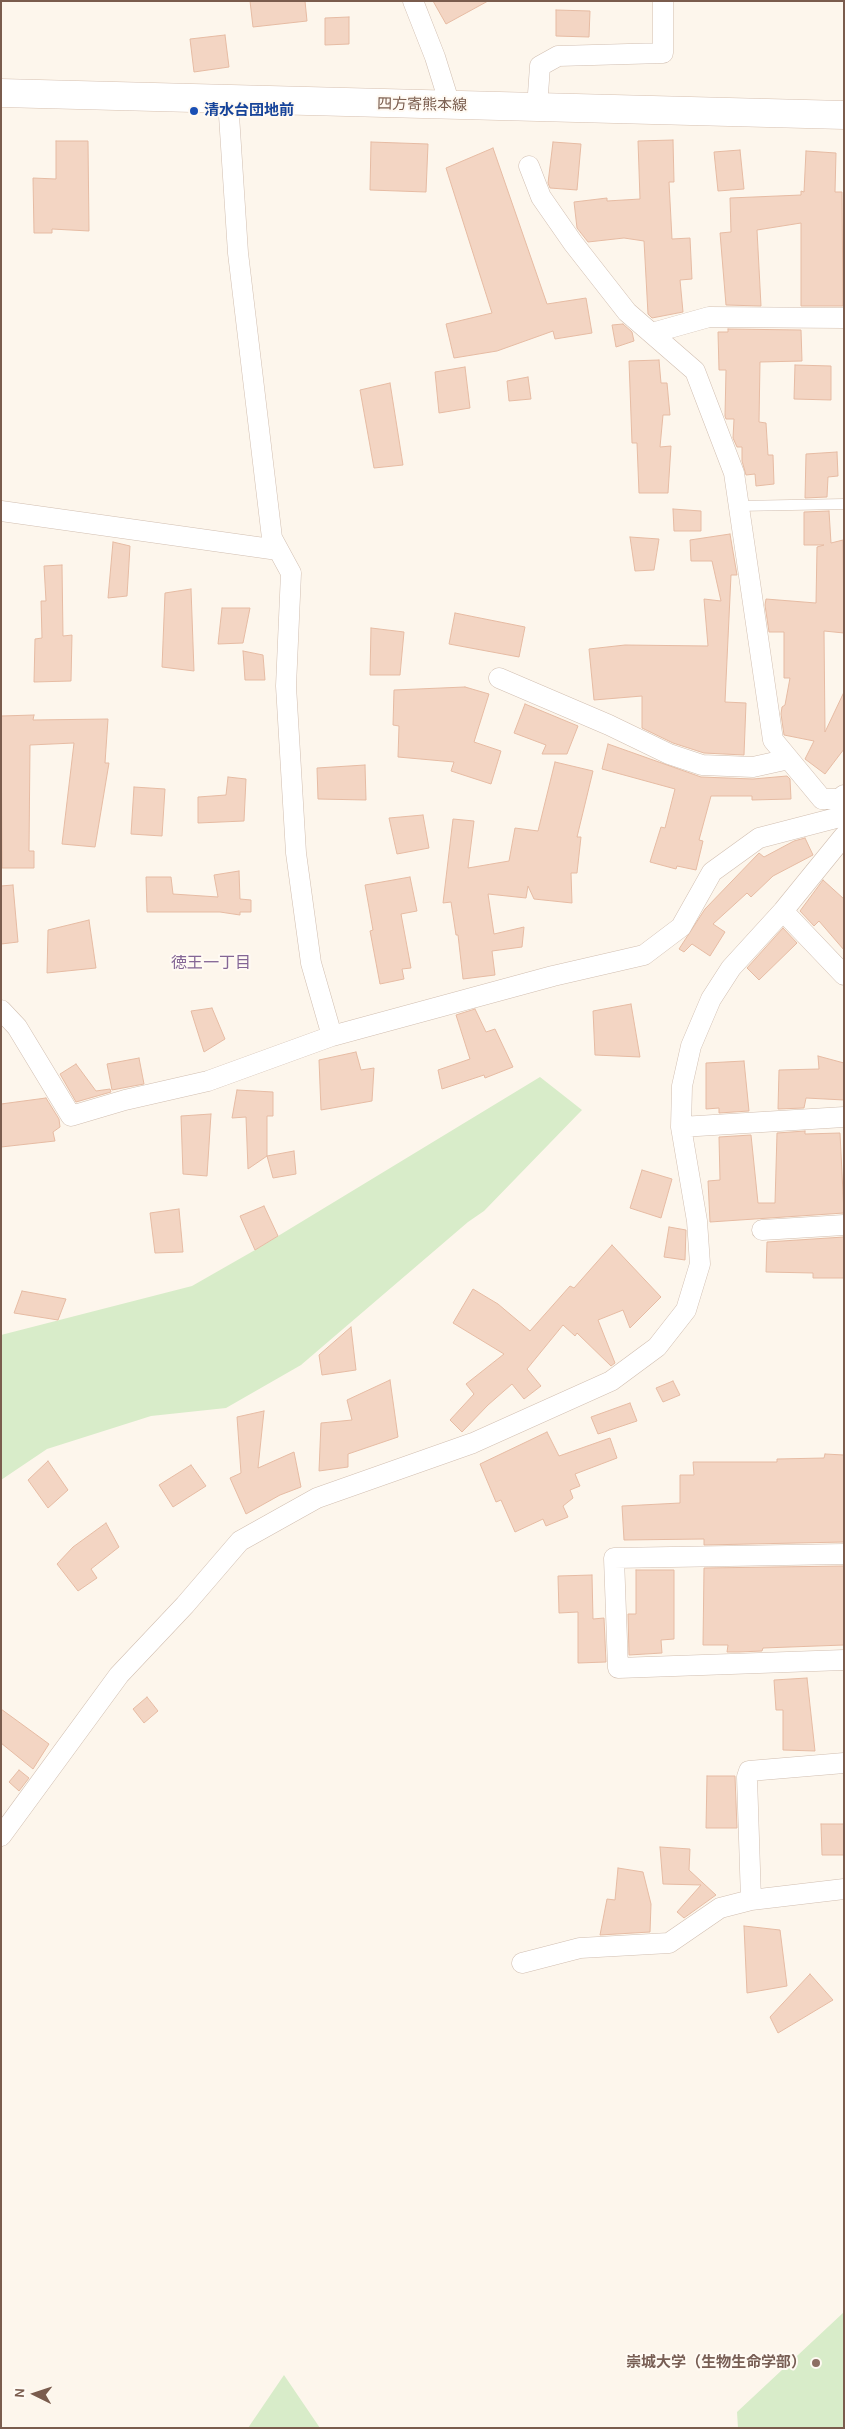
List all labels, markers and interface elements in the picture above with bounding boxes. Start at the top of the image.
street label: 四方寄熊本線 [377,95,467,115]
place label: 清水台団地前 [204,102,294,120]
marker: 清水台団地前 [188,105,200,117]
district label: 徳王一丁目 [171,953,251,973]
place label: 崇城大学（生物生命学部） [626,2354,806,2372]
marker: 崇城大学（生物生命学部） [810,2357,822,2369]
north arrow [10,2369,60,2419]
text: N [11,2387,28,2399]

